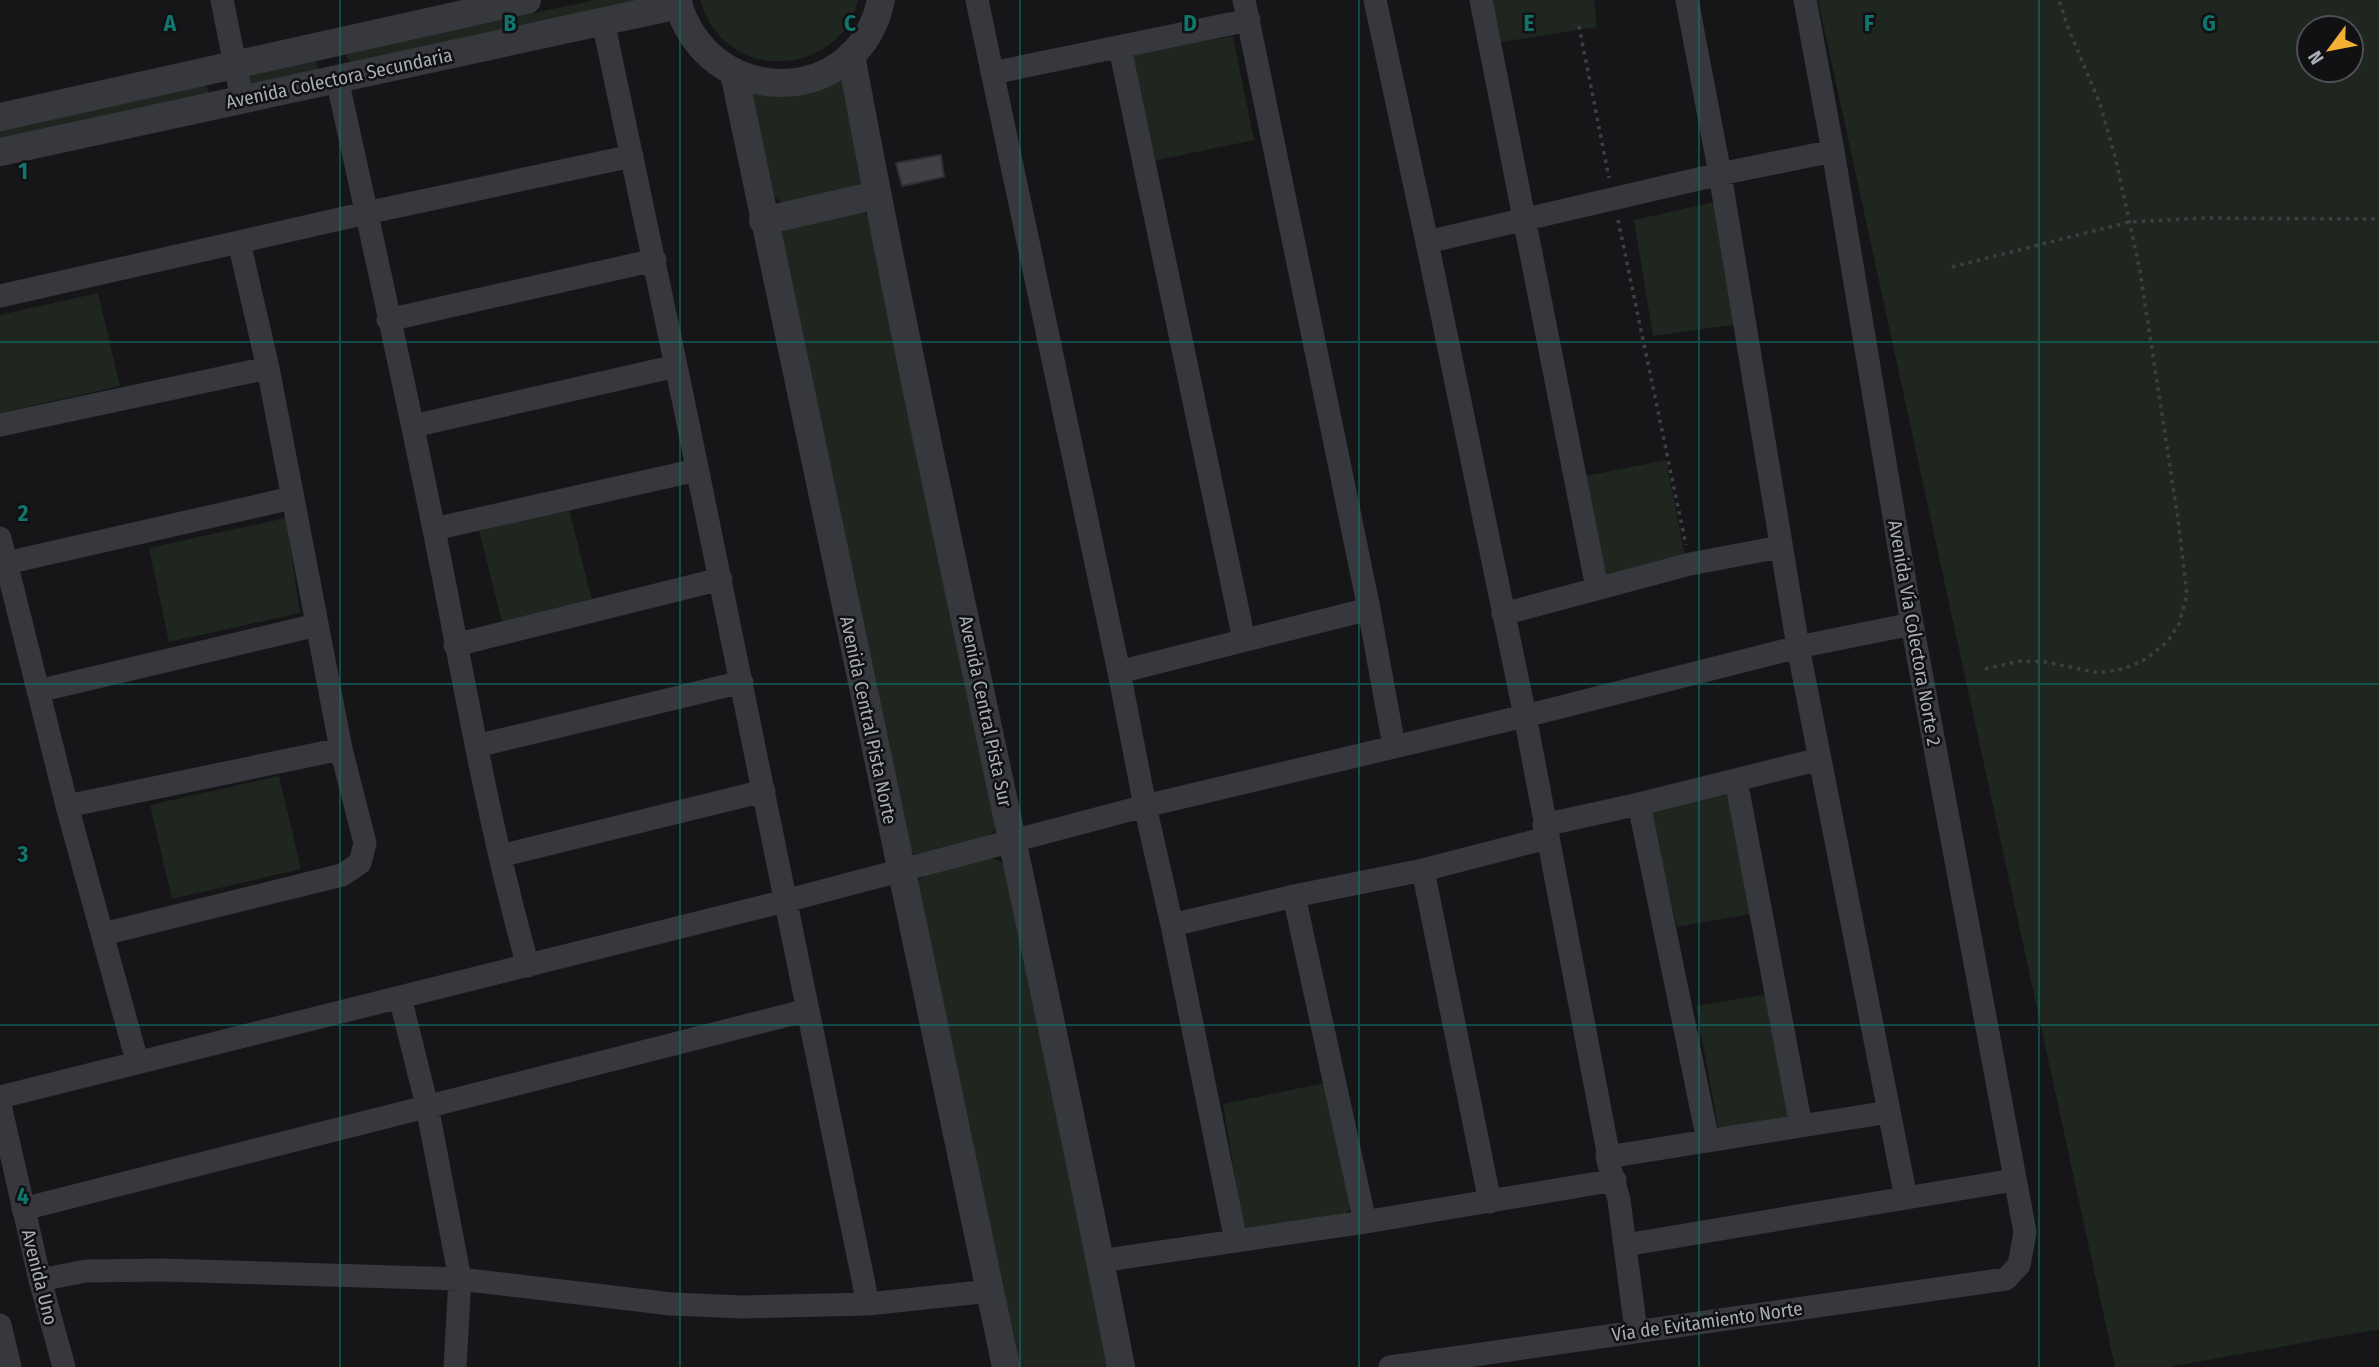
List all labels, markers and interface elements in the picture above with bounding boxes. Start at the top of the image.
text: A [163,9,177,37]
text: B [504,9,517,37]
text: C [844,9,856,37]
text: D [1183,9,1197,37]
text: E [1524,9,1535,37]
text: F [1864,9,1874,37]
text: G [2202,9,2216,37]
north arrow [2295,14,2365,84]
street label: Avenida Colectora Secundaria [224,43,454,114]
text: N [2303,47,2329,69]
text: 1 [18,157,28,185]
text: 2 [17,499,29,527]
street label: Avenida Vía Colectora Norte 2 [1883,518,1946,748]
street label: Avenida Central Pista Sur [954,613,1017,809]
street label: Avenida Central Pista Norte [835,614,902,826]
text: 3 [17,840,29,868]
text: 4 [17,1182,29,1210]
street label: Avenida Uno [17,1227,62,1327]
street label: Vía de Evitamiento Norte [1610,1297,1804,1346]

